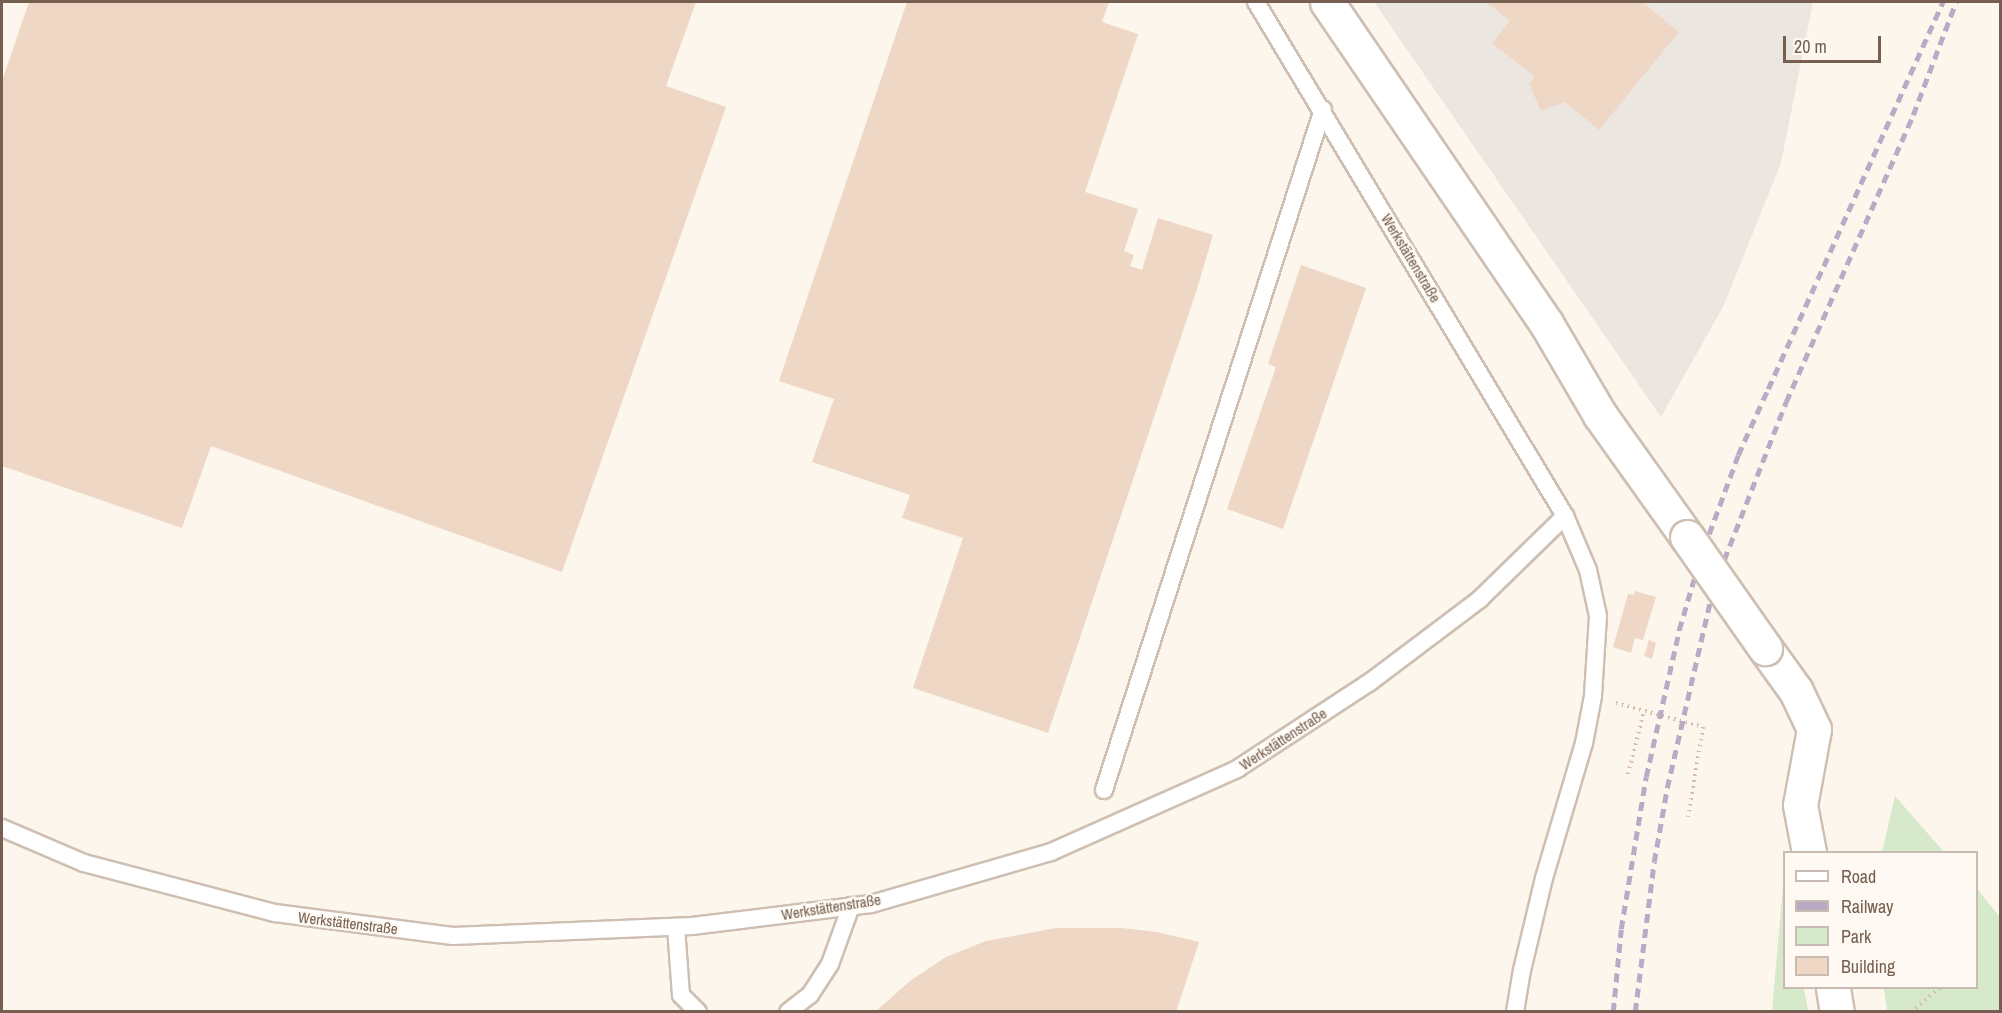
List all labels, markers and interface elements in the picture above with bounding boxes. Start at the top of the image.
scale bar [1786,24,1884,62]
text: 20 m [1794,34,1827,59]
street label: Werkstättenstraße [1377,210,1445,306]
street label: Werkstättenstraße [1236,704,1330,774]
legend [1783,851,1978,989]
text: Road [1841,864,1876,889]
street label: Werkstättenstraße [780,890,882,924]
text: Railway [1841,894,1894,919]
street label: Werkstättenstraße [297,908,399,938]
text: Park [1841,924,1871,949]
text: Building [1841,954,1895,979]

